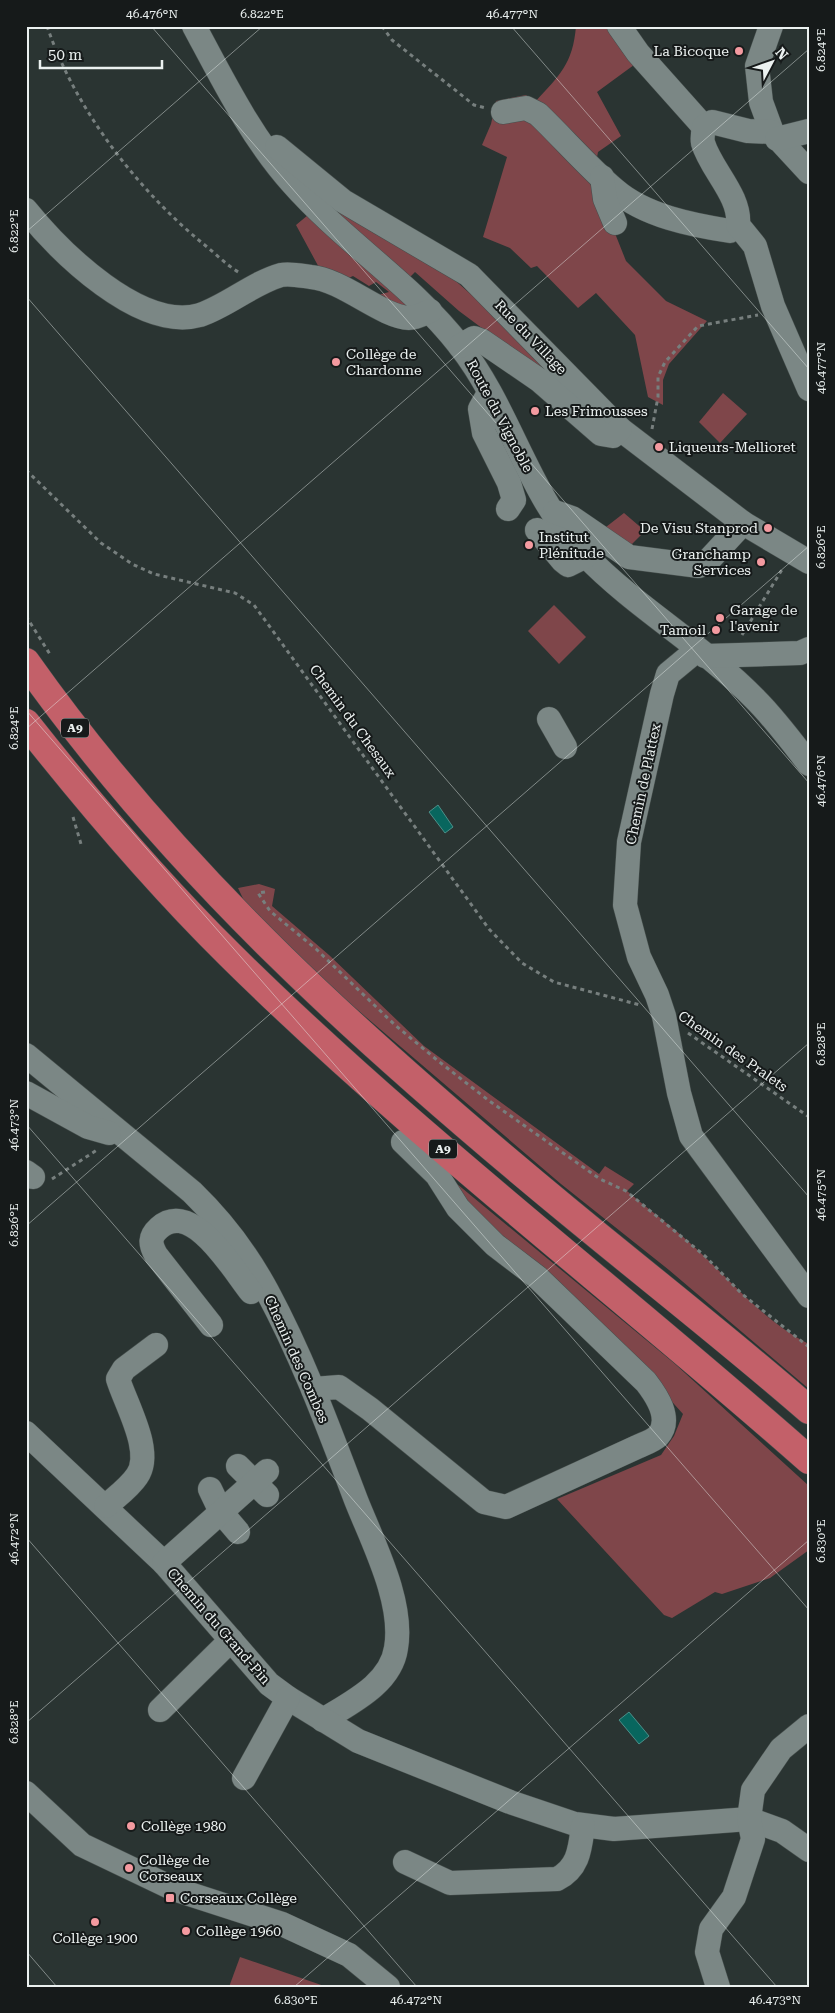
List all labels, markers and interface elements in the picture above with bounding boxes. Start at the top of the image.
text: 46.476°N [126,7,178,21]
text: 6.822°E [240,7,284,21]
text: 46.477°N [486,7,538,21]
text: 6.824°E [814,28,828,72]
scale bar [40,38,162,70]
north arrow [748,38,798,88]
place label: La Bicoque [653,43,729,59]
text: N [772,44,792,63]
marker: La Bicoque [733,45,745,57]
text: 50 m [48,46,83,64]
text: 6.822°E [7,209,21,253]
street label: Rue du Village [492,297,570,377]
text: 46.477°N [814,342,828,394]
place label: Collège de Chardonne [346,346,422,378]
marker: Collège de Chardonne [330,356,342,368]
street label: Route du Vignoble [464,357,537,475]
place label: Les Frimousses [545,403,648,419]
marker: Les Frimousses [529,405,541,417]
place label: Liqueurs-Mellioret [669,439,796,455]
marker: Liqueurs-Mellioret [653,441,665,453]
place label: De Visu Stanprod [640,520,758,536]
marker: De Visu Stanprod [762,522,774,534]
text: 6.826°E [814,525,828,569]
place label: Institut Plénitude [539,529,604,561]
marker: Institut Plénitude [523,539,535,551]
place label: Granchamp Services [671,546,751,578]
marker: Granchamp Services [755,556,767,568]
place label: Garage de l'avenir [730,602,798,634]
marker: Garage de l'avenir [714,612,726,624]
place label: Tamoil [660,622,707,638]
marker: Tamoil [710,624,722,636]
street label: Chemin du Chesaux [307,661,399,781]
text: 6.824°E [7,706,21,750]
road number: A9 [61,718,89,738]
street label: Chemin de Plattex [622,722,664,846]
text: 46.476°N [814,755,828,807]
street label: Chemin des Pralets [675,1007,791,1095]
text: 6.828°E [814,1022,828,1066]
text: 46.473°N [7,1099,21,1151]
road number: A9 [429,1140,457,1158]
text: 46.475°N [814,1169,828,1221]
text: 6.826°E [7,1203,21,1247]
street label: Chemin des Combes [262,1293,333,1426]
text: 46.472°N [7,1513,21,1565]
text: 6.830°E [814,1519,828,1563]
street label: Chemin du Grand-Pin [164,1565,274,1687]
text: 6.828°E [7,1700,21,1744]
place label: Collège 1980 [141,1818,226,1834]
marker: Collège 1980 [125,1820,137,1832]
place label: Collège de Corseaux [139,1852,210,1884]
marker: Collège de Corseaux [123,1862,135,1874]
place label: Corseaux Collège [180,1890,297,1906]
marker: Corseaux Collège [164,1892,176,1904]
marker: Collège 1900 [89,1916,101,1928]
place label: Collège 1960 [196,1923,281,1939]
marker: Collège 1960 [180,1925,192,1937]
place label: Collège 1900 [52,1930,138,1946]
text: 6.830°E [274,1993,318,2007]
text: 46.472°N [390,1993,442,2007]
text: 46.473°N [749,1993,801,2007]

